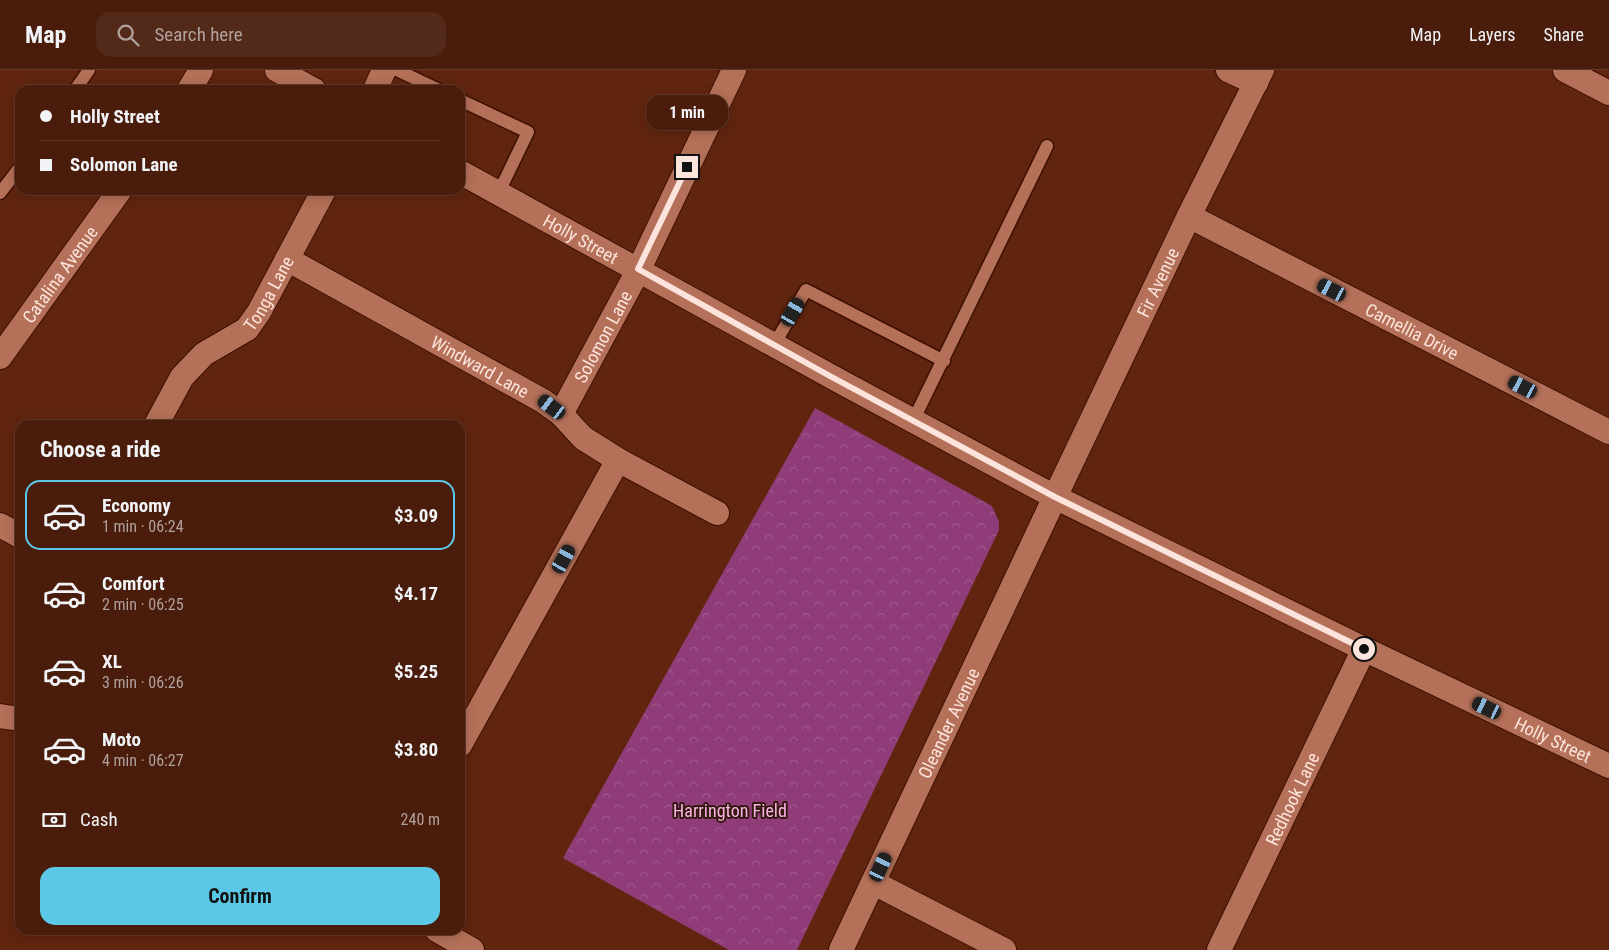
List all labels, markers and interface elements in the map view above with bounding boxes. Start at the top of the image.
search box [96,12,446,57]
text: Map [25,21,66,49]
icon: search [114,21,142,49]
text: Search here [154,23,243,46]
text: Map [1410,24,1441,45]
text: Layers [1469,24,1516,45]
text: Share [1544,24,1584,45]
callout: 1 min [646,94,728,129]
text: 1 min [669,103,705,122]
text: Holly Street [70,105,160,128]
text: Solomon Lane [70,153,178,176]
route end [676,156,698,178]
street label: Holly Street [540,210,622,268]
street label: Catalina Avenue [18,222,101,327]
street label: Fir Avenue [1132,244,1183,320]
street label: Tonga Lane [239,252,297,334]
car [1315,277,1348,303]
street label: Solomon Lane [569,287,636,386]
car [779,295,806,329]
street label: Camellia Drive [1362,298,1462,363]
street label: Windward Lane [428,331,533,402]
car [1506,374,1539,400]
car [535,392,568,422]
text: Choose a ride [40,437,161,462]
icon: car [42,493,87,538]
text: Economy [102,494,171,517]
text: $3.09 [394,504,438,527]
text: 1 min · 06:24 [102,517,184,536]
car [550,542,577,576]
icon: car [42,571,87,616]
text: Comfort [102,572,165,595]
text: $4.17 [394,582,438,605]
text: 2 min · 06:25 [102,595,184,614]
route start [1353,638,1375,660]
icon: car [42,649,87,694]
text: XL [102,650,122,673]
text: $5.25 [394,660,438,683]
street label: Oleander Avenue [913,664,983,782]
text: 3 min · 06:26 [102,673,184,692]
car [1470,695,1503,721]
street label: Holly Street [1512,712,1595,767]
icon: car [42,727,87,772]
text: Moto [102,728,141,751]
text: $3.80 [394,738,438,761]
street label: Redhook Lane [1261,749,1323,848]
text: 4 min · 06:27 [102,751,184,770]
park label: Harrington Field [673,800,787,821]
icon: cash [40,806,68,834]
text: Cash [80,808,118,831]
text: 240 m [401,810,440,829]
car [867,850,894,884]
button: Confirm [40,867,440,925]

